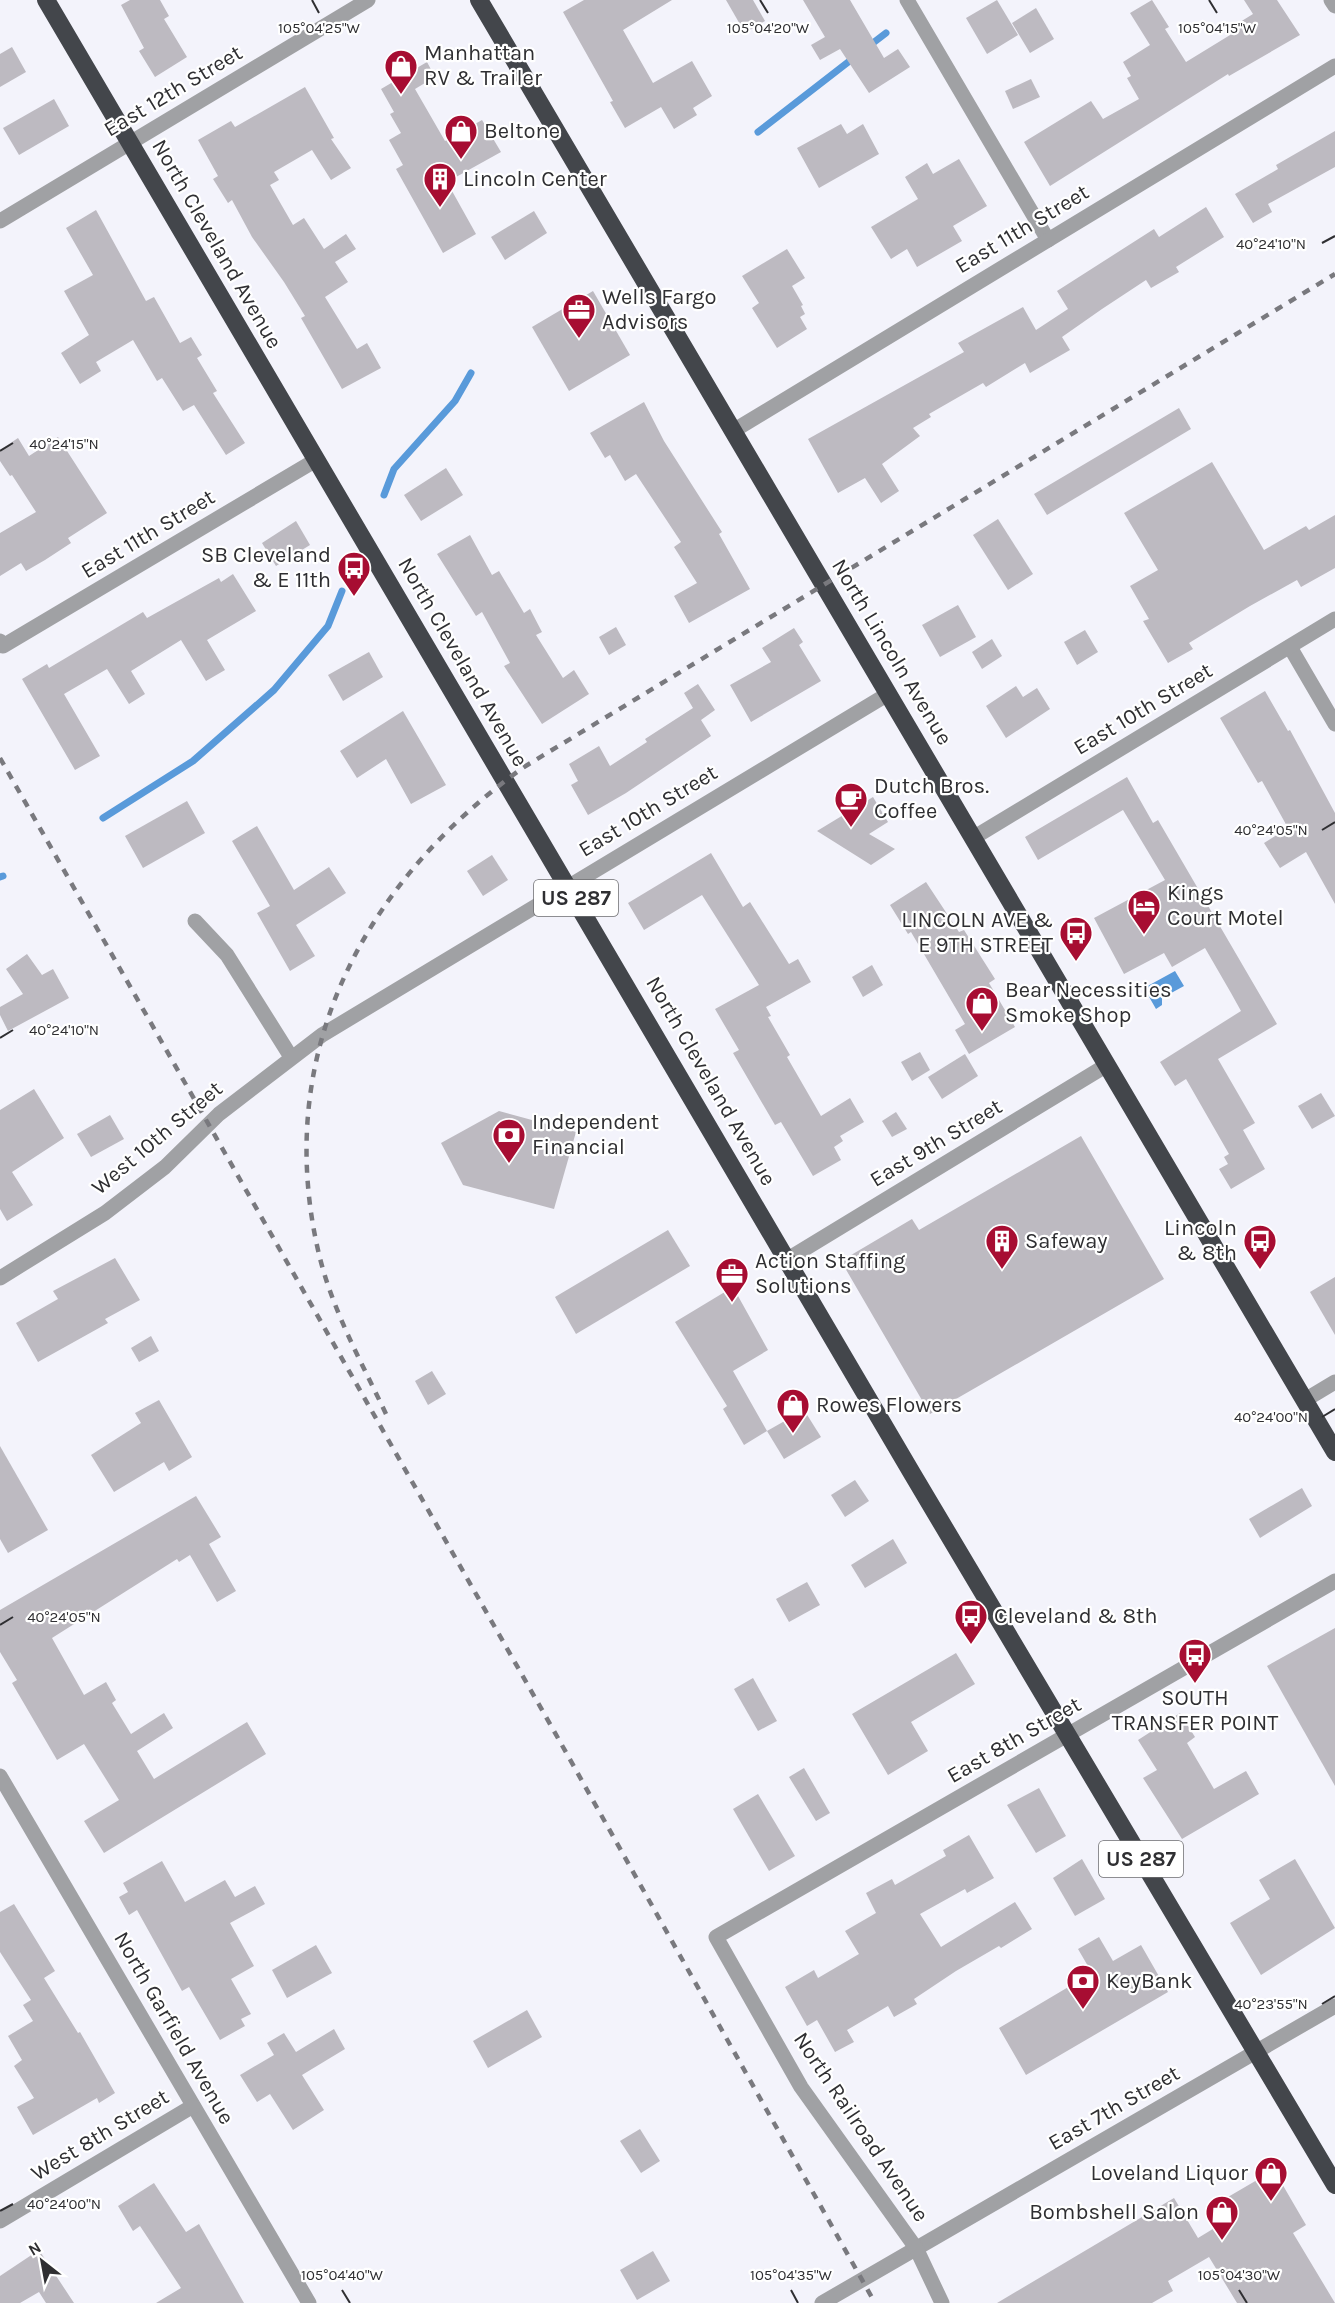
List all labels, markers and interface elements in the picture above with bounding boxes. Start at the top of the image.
text: 105°04'25"W [278,19,361,37]
text: 105°04'20"W [727,19,810,37]
text: 105°04'15"W [1178,19,1257,37]
street label: East 12th Street [99,39,247,143]
place label: Manhattan RV & Trailer [424,40,542,91]
shop icon: Manhattan RV & Trailer [383,48,419,95]
shop icon: Beltone [443,113,479,160]
place label: Beltone [484,118,560,144]
street label: North Cleveland Avenue [146,135,288,353]
building icon: Lincoln Center [422,161,458,208]
place label: Lincoln Center [463,166,607,192]
street label: East 11th Street [950,179,1094,279]
text: 40°24'10"N [1236,235,1306,253]
place label: Wells Fargo Advisors [602,284,717,335]
office icon: Wells Fargo Advisors [561,292,597,339]
text: 40°24'15"N [29,435,99,453]
street label: East 11th Street [76,484,220,584]
place label: SB Cleveland & E 11th [201,542,331,593]
bus stop icon: SB Cleveland & E 11th [336,550,372,597]
street label: North Cleveland Avenue [392,553,534,771]
street label: North Lincoln Avenue [826,554,958,750]
street label: East 10th Street [1069,657,1217,761]
street label: East 10th Street [574,759,722,863]
place label: Dutch Bros. Coffee [874,773,989,824]
cafe icon: Dutch Bros. Coffee [833,781,869,828]
text: 40°24'05"N [1234,821,1308,839]
road number: US 287 [534,880,618,916]
place label: Kings Court Motel [1167,880,1284,931]
hotel icon: Kings Court Motel [1126,888,1162,935]
place label: LINCOLN AVE & E 9TH STREET [901,907,1053,958]
bus stop icon: LINCOLN AVE & E 9TH STREET [1058,915,1094,962]
street label: North Cleveland Avenue [640,972,782,1190]
place label: Bear Necessities Smoke Shop [1005,977,1172,1028]
shop icon: Bear Necessities Smoke Shop [964,985,1000,1032]
text: 40°24'10"N [29,1021,99,1039]
street label: West 10th Street [86,1076,228,1200]
street label: East 9th Street [865,1093,1007,1193]
place label: Independent Financial [532,1109,659,1160]
bank icon: Independent Financial [491,1117,527,1164]
place label: Lincoln & 8th [1164,1215,1237,1266]
building icon: Safeway [984,1223,1020,1270]
bus stop icon: Lincoln & 8th [1242,1223,1278,1270]
place label: Safeway [1025,1228,1108,1254]
place label: Action Staffing Solutions [755,1248,906,1299]
office icon: Action Staffing Solutions [714,1256,750,1303]
shop icon: Rowes Flowers [775,1387,811,1434]
place label: Rowes Flowers [816,1392,962,1418]
text: 40°24'00"N [1234,1408,1308,1426]
bus stop icon: Cleveland & 8th [953,1598,989,1645]
place label: Cleveland & 8th [994,1603,1158,1629]
text: 40°24'05"N [27,1608,101,1626]
bus stop icon: SOUTH TRANSFER POINT [1177,1637,1213,1684]
place label: SOUTH TRANSFER POINT [1112,1685,1278,1736]
street label: East 8th Street [942,1691,1086,1789]
road number: US 287 [1099,1841,1183,1877]
street label: North Garfield Avenue [108,1927,240,2129]
bank icon: KeyBank [1065,1963,1101,2010]
place label: KeyBank [1106,1968,1192,1994]
text: 40°23'55"N [1234,1995,1308,2013]
street label: North Railroad Avenue [788,2027,934,2227]
street label: East 7th Street [1044,2060,1184,2156]
street label: West 8th Street [26,2084,174,2186]
shop icon: Loveland Liquor [1253,2155,1289,2202]
place label: Loveland Liquor [1091,2160,1248,2186]
shop icon: Bombshell Salon [1204,2194,1240,2241]
text: 40°24'00"N [27,2195,101,2213]
place label: Bombshell Salon [1029,2199,1199,2225]
north arrow [12,2231,72,2291]
text: N [25,2237,44,2260]
text: 105°04'40"W [301,2266,384,2284]
text: 105°04'35"W [750,2266,833,2284]
text: 105°04'30"W [1198,2266,1281,2284]

